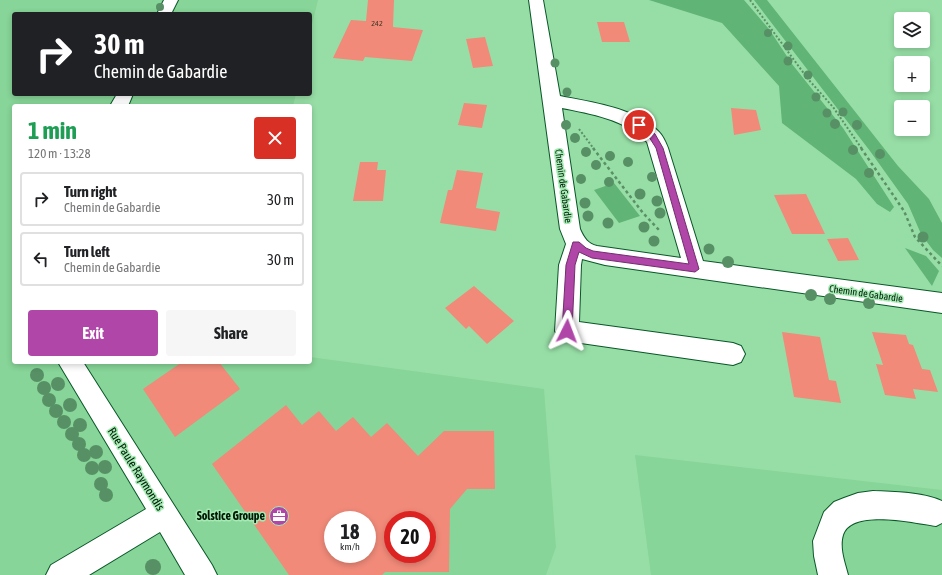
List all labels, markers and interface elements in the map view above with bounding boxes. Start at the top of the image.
map controls [894,12,930,136]
button: layers [894,12,930,48]
house number: 242 [371,19,383,28]
icon: right [28,28,80,80]
text: 30 m [94,28,144,60]
button: + [894,56,930,92]
text: Chemin de Gabardie [94,61,227,82]
button: − [894,100,930,136]
pin [622,108,656,142]
icon: arrive [628,114,650,136]
text: 1 min [28,117,77,144]
button: close [254,117,296,159]
text: 120 m · 13:28 [28,146,91,161]
street label: Chemin de Gabardie [553,149,574,224]
text: Turn right [64,183,117,200]
icon: right [30,188,52,210]
text: 30 m [267,191,294,208]
text: Chemin de Gabardie [64,200,160,215]
text: Turn left [64,243,110,260]
icon: left [30,248,52,270]
text: 30 m [267,251,294,268]
text: Chemin de Gabardie [64,260,160,275]
street label: Chemin de Gabardie [828,283,904,304]
button: Exit [28,310,158,356]
button: Share [166,310,296,356]
position arrow [546,310,588,352]
street label: Rue Paule Raymondis [105,425,167,513]
office icon: Solstice Groupe [268,505,290,527]
place label: Solstice Groupe [197,509,266,523]
speed limit sign: 20 [384,511,436,563]
text: 18 [341,520,359,543]
text: km/h [340,541,360,552]

